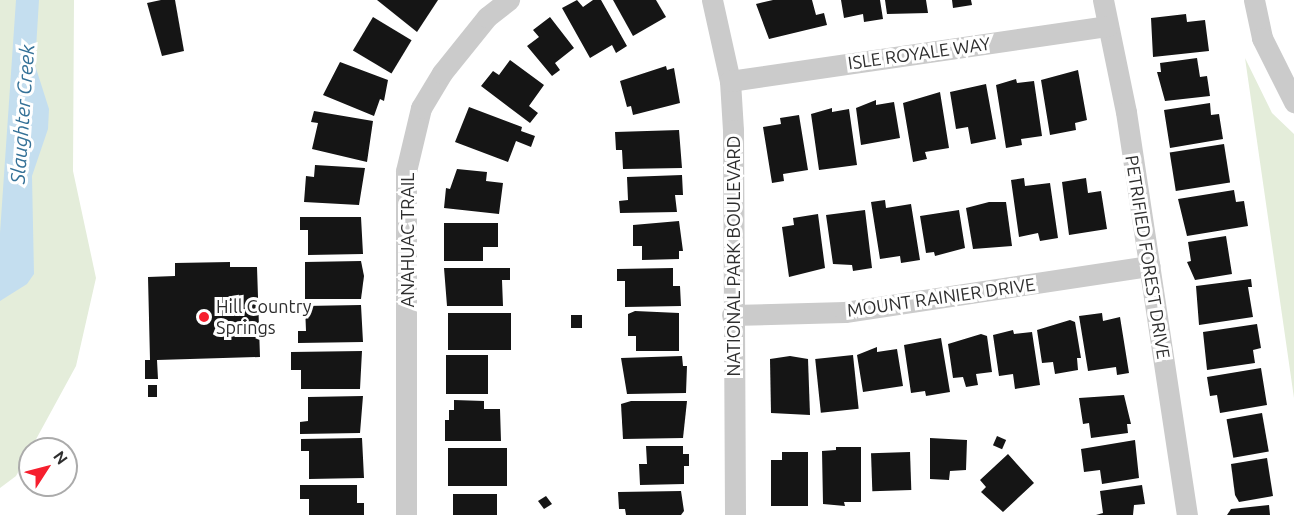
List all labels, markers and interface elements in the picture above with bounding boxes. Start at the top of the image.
street label: ISLE ROYALE WAY [846,32,992,74]
water label: Slaughter Creek [5,43,39,185]
street label: NATIONAL PARK BOULEVARD [722,135,744,377]
street label: PETRIFIED FOREST DRIVE [1121,154,1175,360]
street label: ANAHUAC TRAIL [396,173,418,307]
street label: MOUNT RAINIER DRIVE [845,273,1037,321]
place label: Hill Country Springs [216,296,312,338]
marker: Hill Country Springs [197,310,211,324]
north arrow [18,437,78,497]
text: N [50,447,72,468]

